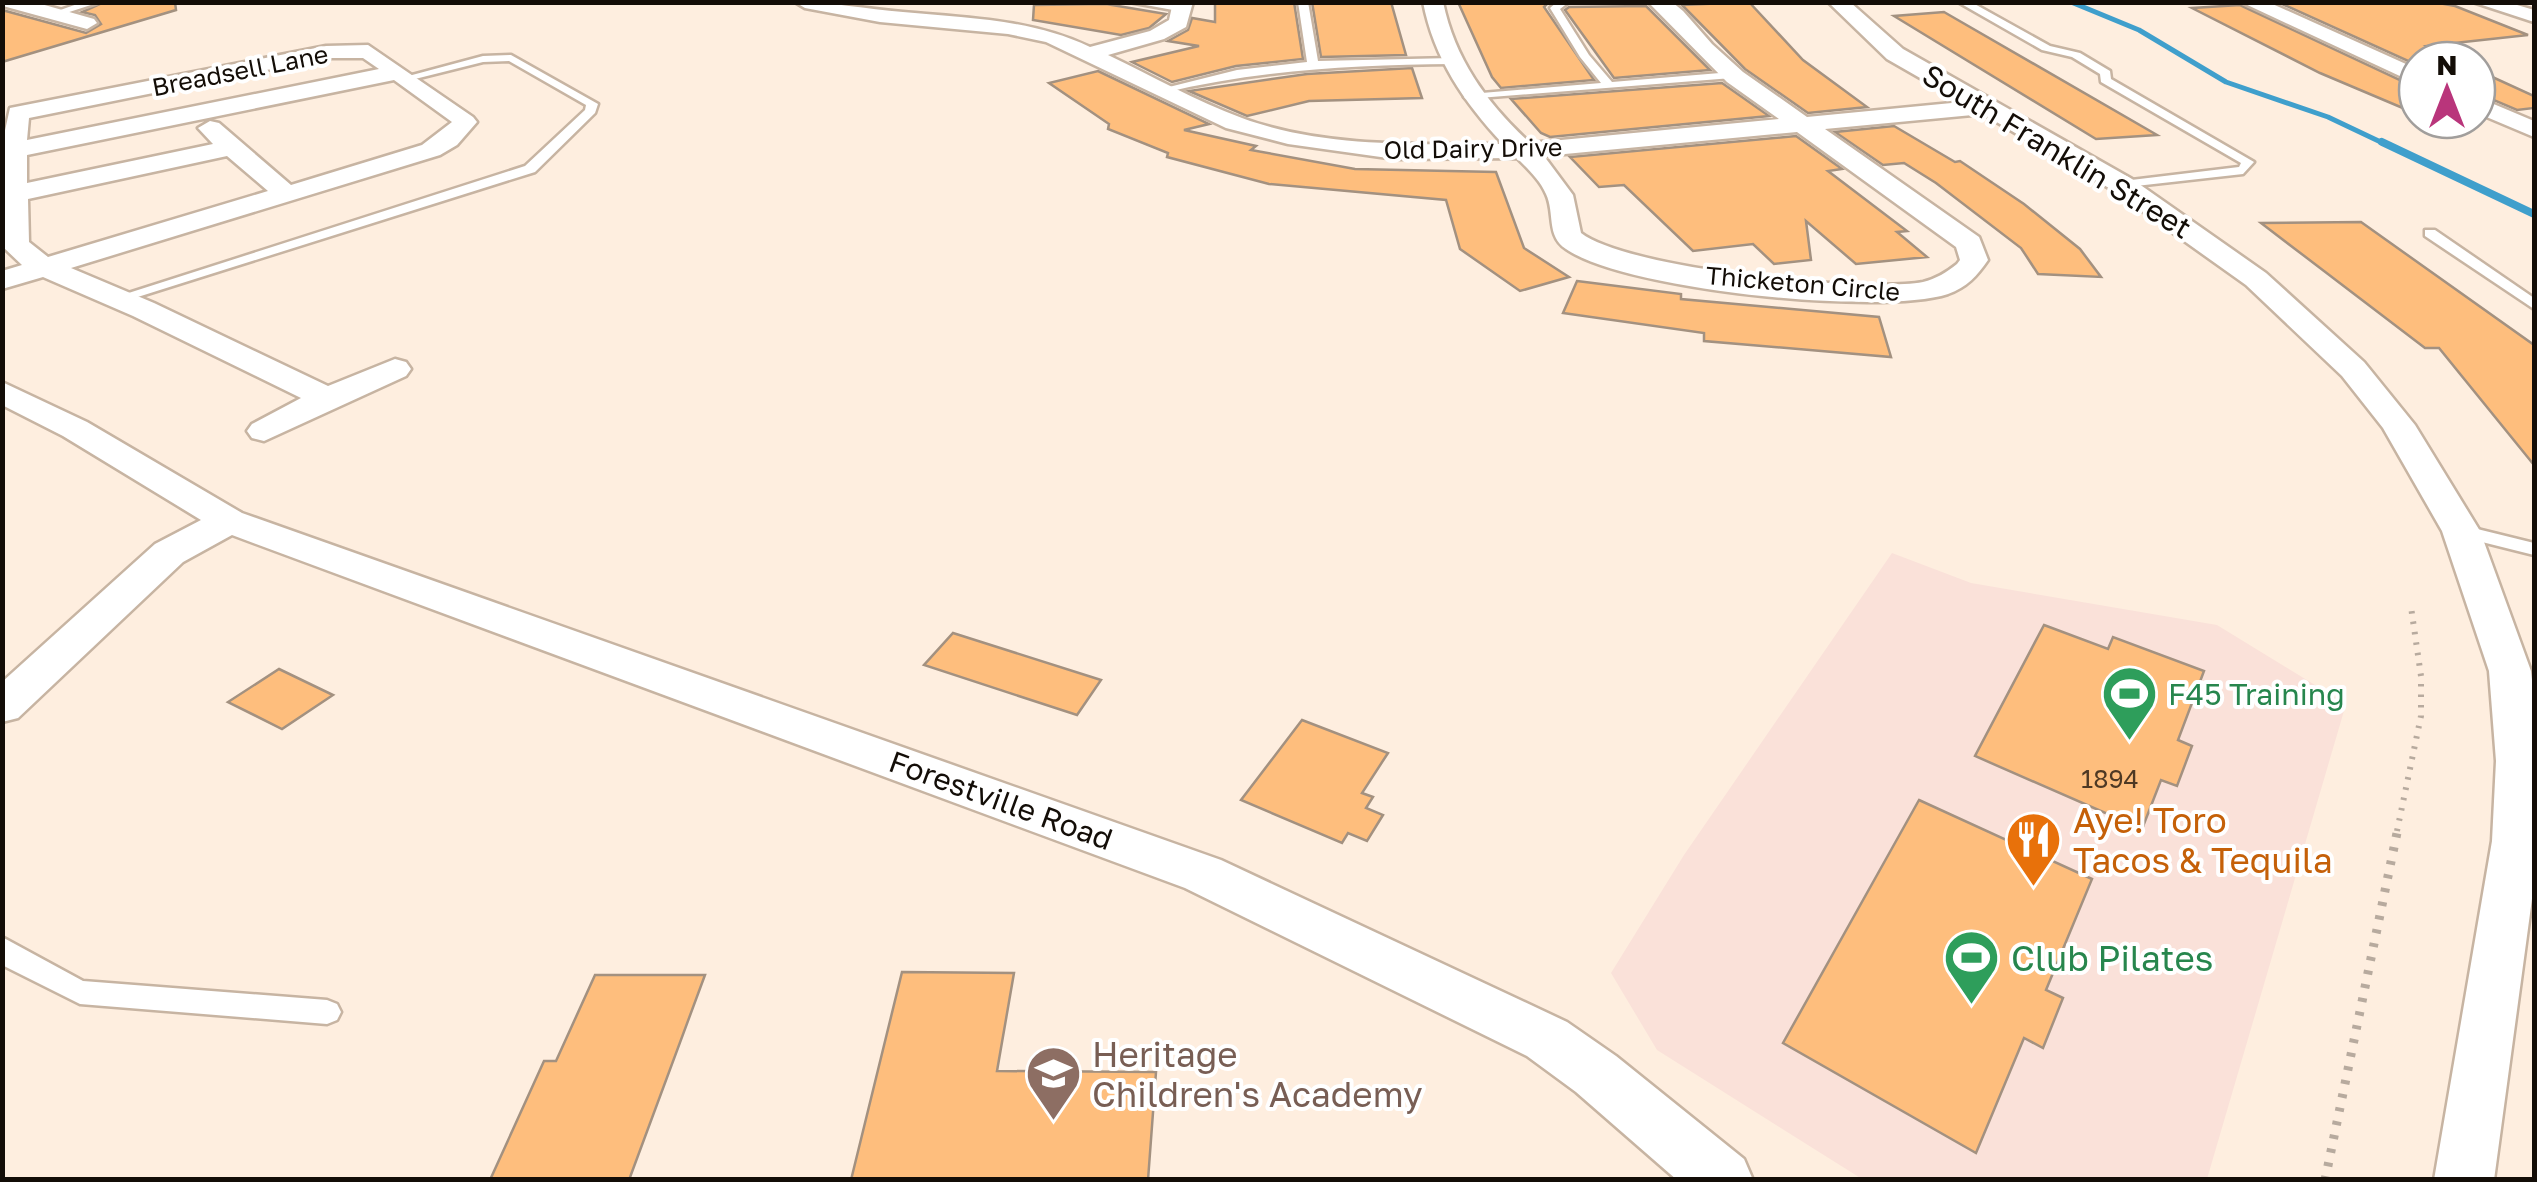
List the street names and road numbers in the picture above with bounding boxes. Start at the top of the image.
street label: Breadsell Lane [149,38,331,102]
street label: South Franklin Street [1916,56,2198,246]
street label: Old Dairy Drive [1383,131,1563,165]
street label: Thicketon Circle [1705,259,1901,307]
street label: Forestville Road [884,743,1118,857]

